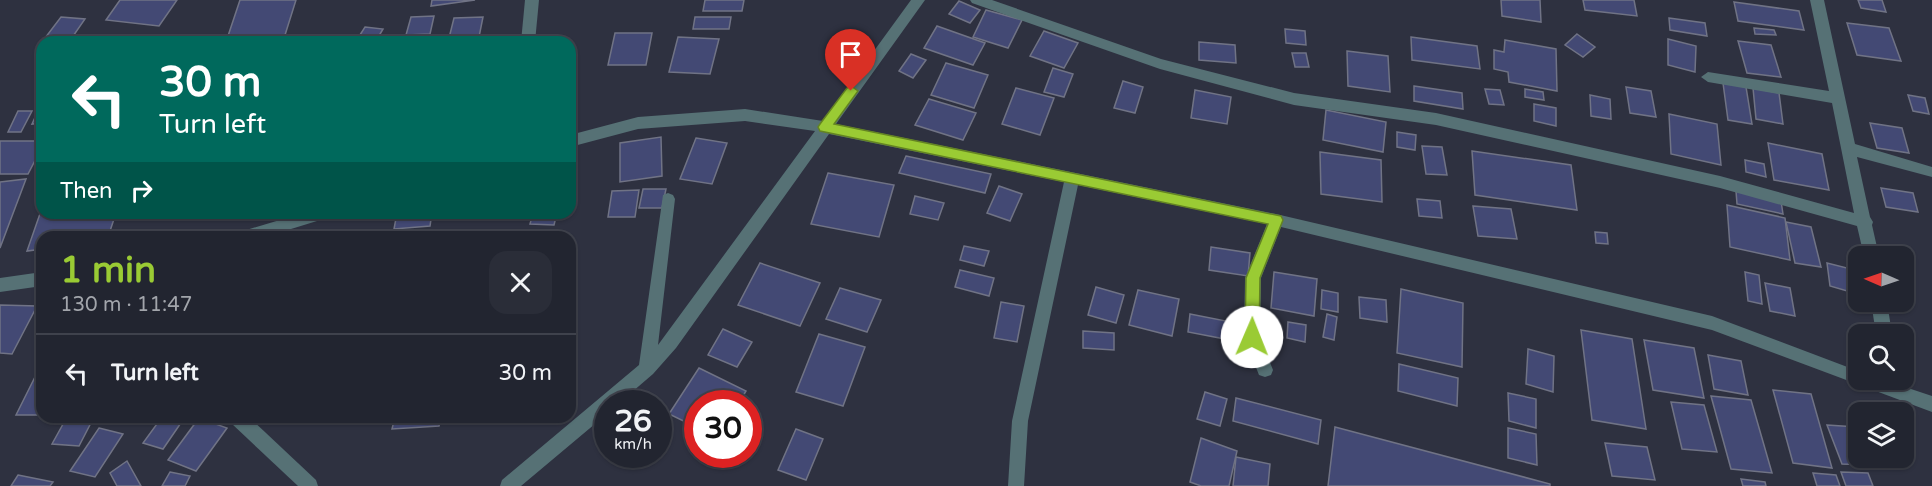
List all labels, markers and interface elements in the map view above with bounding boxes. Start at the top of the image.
pin [825,29,876,91]
icon: arrive [834,38,867,71]
text: 30 m [159,57,261,108]
icon: left [60,60,138,138]
text: Turn left [159,108,266,141]
icon: right [125,174,158,207]
text: Then [60,178,113,204]
north arrow [1848,246,1914,312]
map controls [1848,246,1914,468]
text: 1 min [60,249,156,292]
button: close [489,251,552,314]
text: 130 m · 11:47 [60,293,192,317]
position arrow [1220,305,1284,369]
button: search [1848,324,1914,390]
icon: left [60,357,93,390]
text: Turn left [111,360,199,386]
text: 30 m [498,360,552,386]
speed limit sign: 30 [684,390,762,468]
button: layers [1848,402,1914,468]
text: 26 [614,403,652,440]
text: km/h [614,435,652,453]

